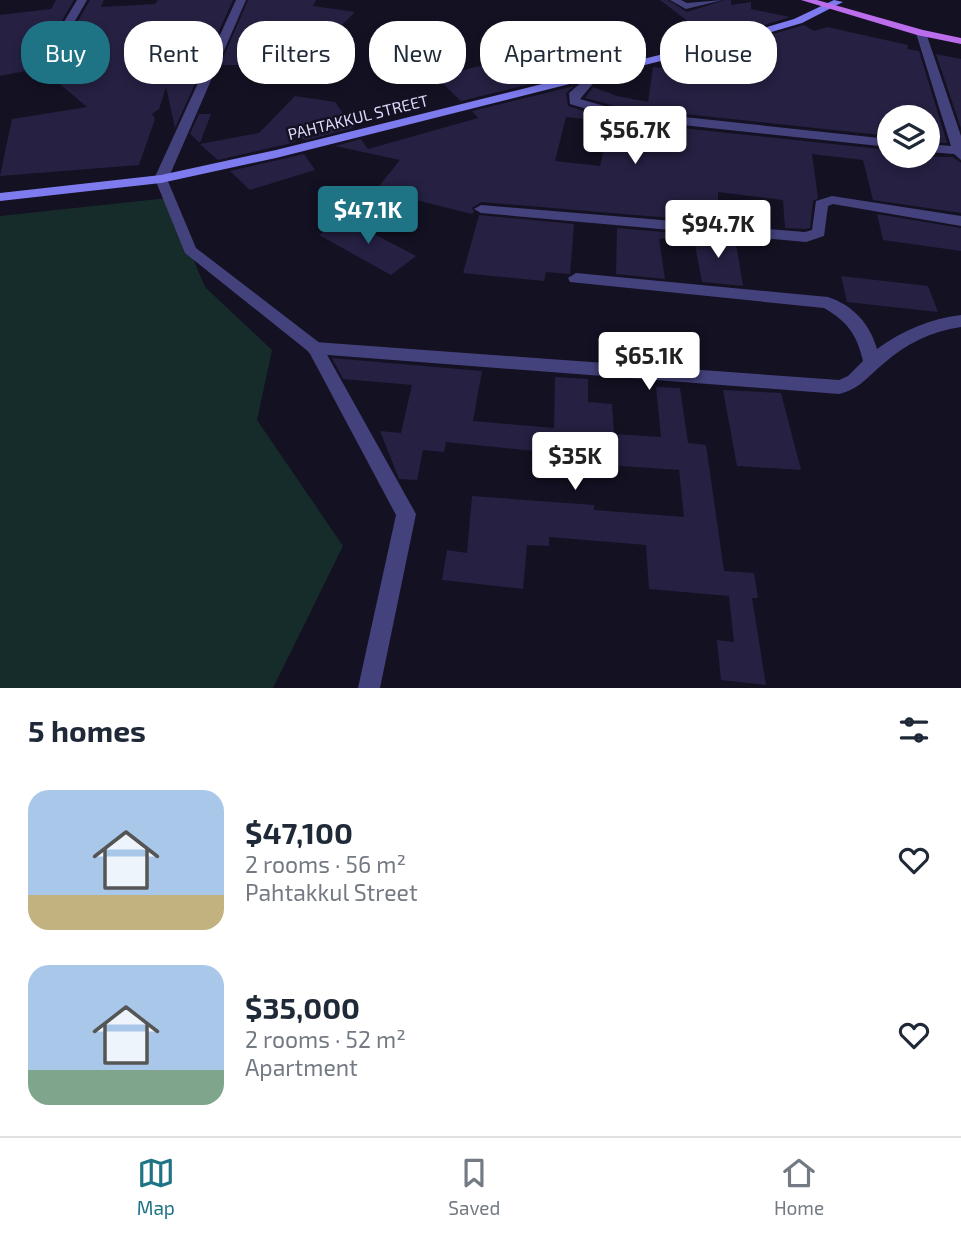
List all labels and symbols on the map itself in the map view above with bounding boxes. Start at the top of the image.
street label: PAHTAKKUL STREET [286,90,430,143]
pin: $56.7K [578,106,692,166]
pin: $47.1K [311,187,425,246]
pin: $94.7K [661,201,775,260]
pin: $65.1K [592,332,706,392]
pin: $35K [534,433,616,492]

